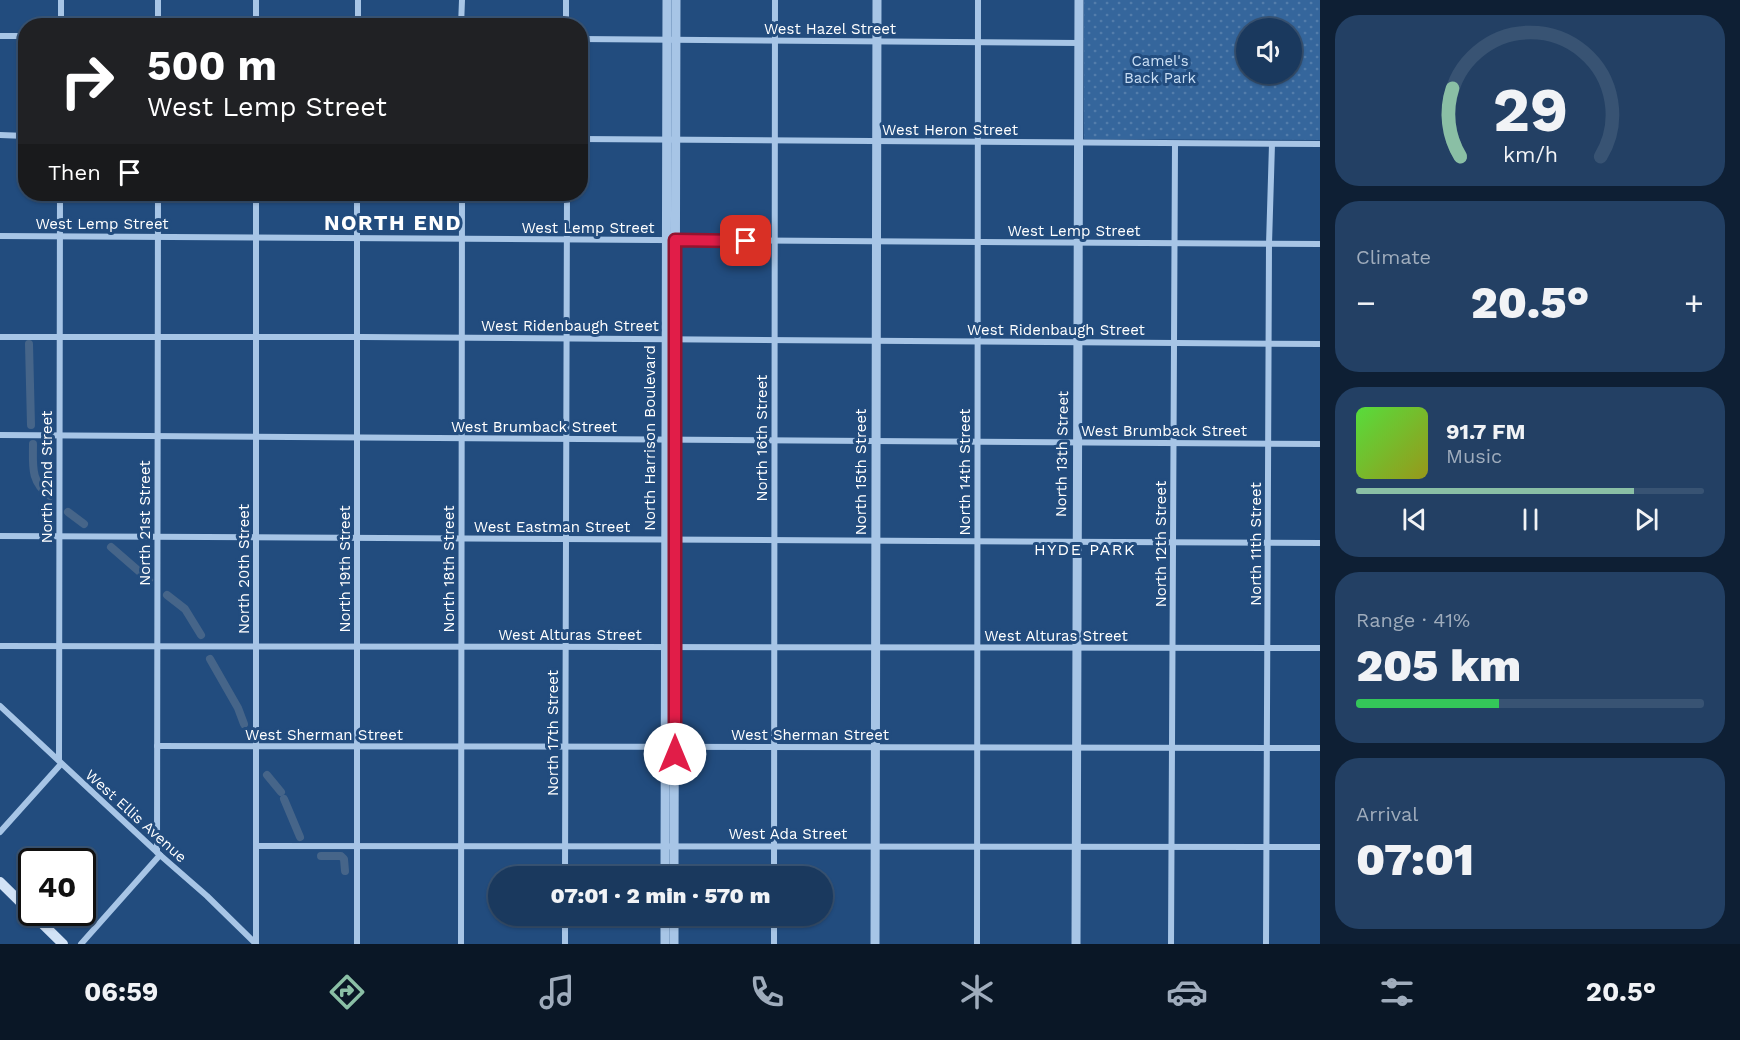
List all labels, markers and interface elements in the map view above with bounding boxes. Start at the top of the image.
map controls [1236,18,1302,84]
button: sound [1236,18,1302,84]
street label: West Hazel Street [764,20,897,38]
text: 500 m [147,41,277,90]
icon: right [48,42,126,120]
park label: Camel's Back Park [1124,52,1197,87]
text: 29 [1492,74,1568,147]
text: West Lemp Street [147,91,387,123]
street label: West Heron Street [882,121,1019,139]
text: km/h [1502,143,1558,168]
icon: arrive [113,156,146,189]
text: Then [48,160,101,185]
district label: NORTH END [324,210,462,235]
street label: West Lemp Street [35,215,169,233]
pin [720,215,771,266]
street label: West Lemp Street [521,219,655,237]
street label: West Lemp Street [1007,222,1141,240]
icon: arrive [729,224,762,257]
text: Climate [1356,245,1431,269]
text: 20.5° [1471,276,1589,329]
text: − [1356,283,1376,322]
text: + [1684,283,1704,322]
street label: West Ridenbaugh Street [481,317,660,335]
street label: West Ridenbaugh Street [967,321,1146,339]
street label: North Harrison Boulevard [641,345,659,531]
street label: North 16th Street [753,374,771,501]
street label: North 13th Street [1052,390,1072,517]
street label: North 15th Street [852,408,870,535]
street label: North 14th Street [956,408,974,535]
street label: North 22nd Street [38,410,56,543]
street label: West Brumback Street [451,418,618,436]
text: 91.7 FM [1446,419,1526,444]
street label: West Brumback Street [1081,422,1248,440]
text: Music [1446,444,1502,468]
street label: North 21st Street [136,460,154,586]
street label: North 12th Street [1152,480,1170,607]
street label: North 11th Street [1247,482,1265,606]
street label: North 20th Street [235,503,253,634]
icon: previous [1398,503,1431,536]
icon: pause [1514,503,1547,536]
icon: next [1630,503,1663,536]
street label: North 19th Street [336,505,354,632]
street label: North 18th Street [440,505,458,632]
street label: West Eastman Street [474,518,631,536]
district label: HYDE PARK [1034,540,1136,559]
text: Range · 41% [1356,608,1470,632]
street label: West Alturas Street [498,626,642,644]
street label: West Alturas Street [984,627,1128,645]
text: 205 km [1356,639,1521,692]
street label: North 17th Street [544,669,562,796]
position arrow [643,722,707,786]
street label: West Sherman Street [245,726,404,744]
street label: West Sherman Street [731,726,890,744]
street label: West Ellis Avenue [82,766,190,866]
text: Arrival [1356,802,1418,826]
street label: West Ada Street [729,825,848,843]
text: 07:01 [1356,833,1474,886]
speed limit sign: 40 [18,848,96,926]
text: 07:01 · 2 min · 570 m [551,883,770,908]
icon: directions [326,971,368,1013]
icon: music [536,971,578,1013]
icon: phone [746,971,788,1013]
icon: climate [956,971,998,1013]
icon: car [1166,971,1208,1013]
icon: filters [1376,971,1418,1013]
text: 06:59 [84,976,159,1008]
text: 20.5° [1586,976,1656,1008]

